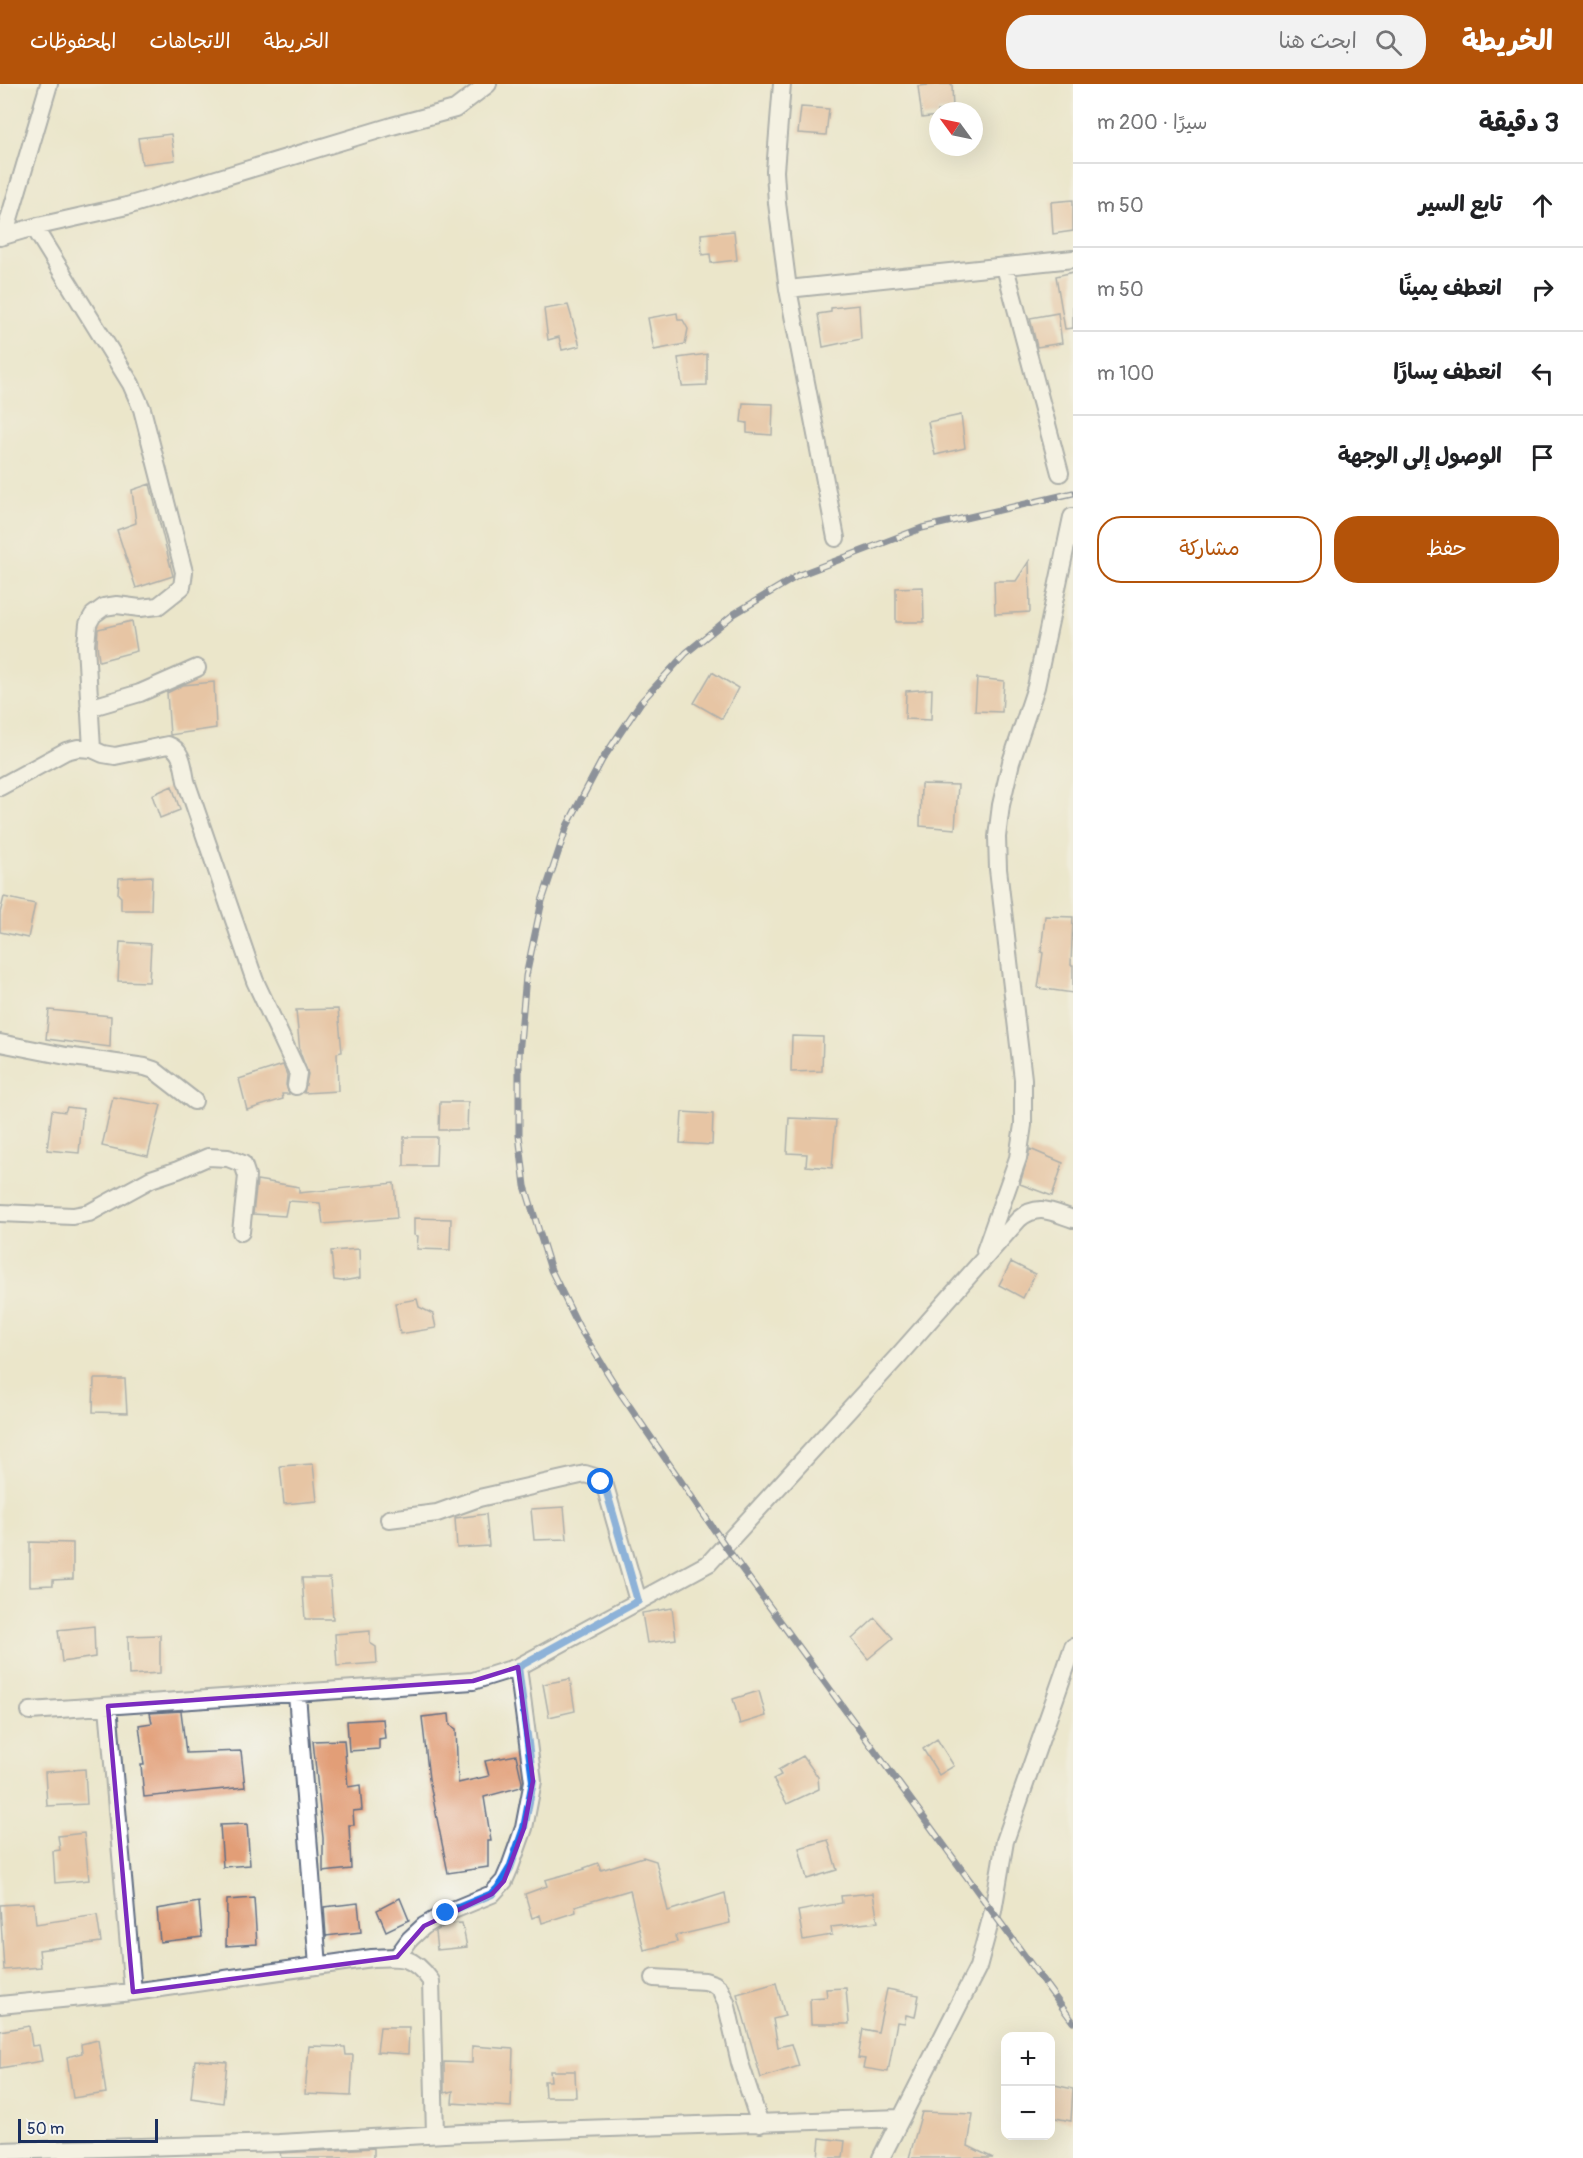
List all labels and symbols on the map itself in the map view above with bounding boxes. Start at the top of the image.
north arrow [929,102,983,156]
route start [587,1468,613,1494]
route end [432,1899,458,1925]
scale bar [18,2116,158,2144]

